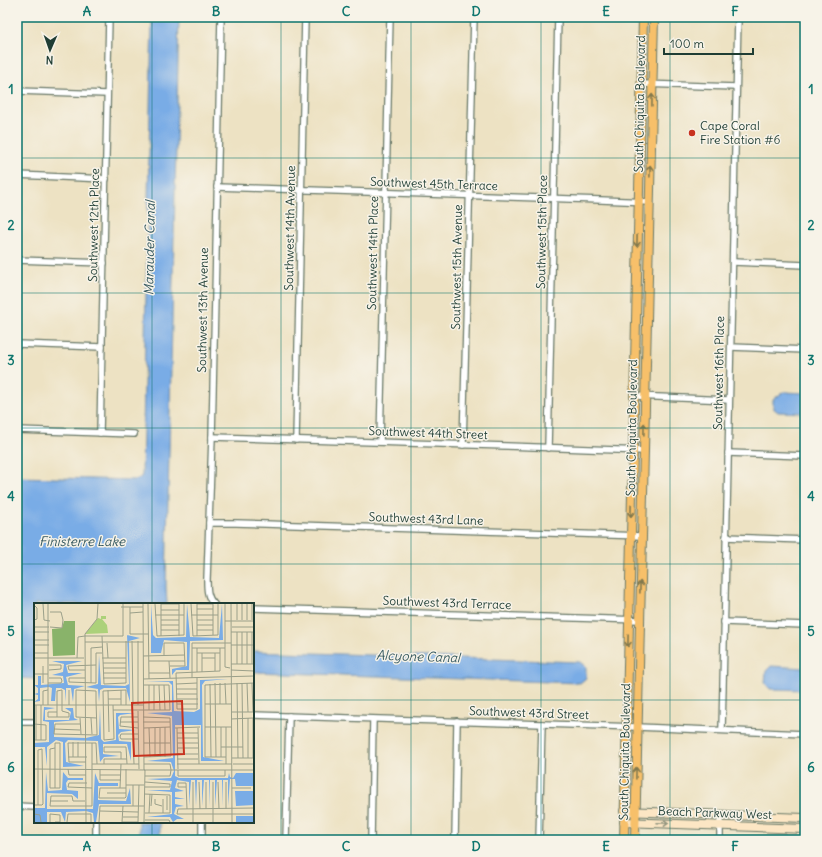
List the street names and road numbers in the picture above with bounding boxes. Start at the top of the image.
street label: South Chiquita Boulevard [631,35,648,173]
street label: Southwest 14th Avenue [281,165,298,291]
street label: Southwest 12th Place [85,168,102,282]
street label: Southwest 45th Terrace [370,174,498,193]
street label: Southwest 15th Place [533,175,550,289]
street label: Southwest 14th Place [364,196,381,310]
street label: Southwest 15th Avenue [448,204,465,330]
street label: Southwest 13th Avenue [194,247,211,373]
street label: Southwest 16th Place [710,316,727,430]
street label: South Chiquita Boulevard [623,359,640,497]
street label: Southwest 44th Street [368,423,488,442]
street label: Southwest 43rd Lane [368,509,484,528]
street label: Southwest 43rd Terrace [382,593,512,612]
street label: South Chiquita Boulevard [616,683,633,821]
street label: Southwest 43rd Street [469,703,589,722]
street label: Beach Parkway West [658,803,772,822]

